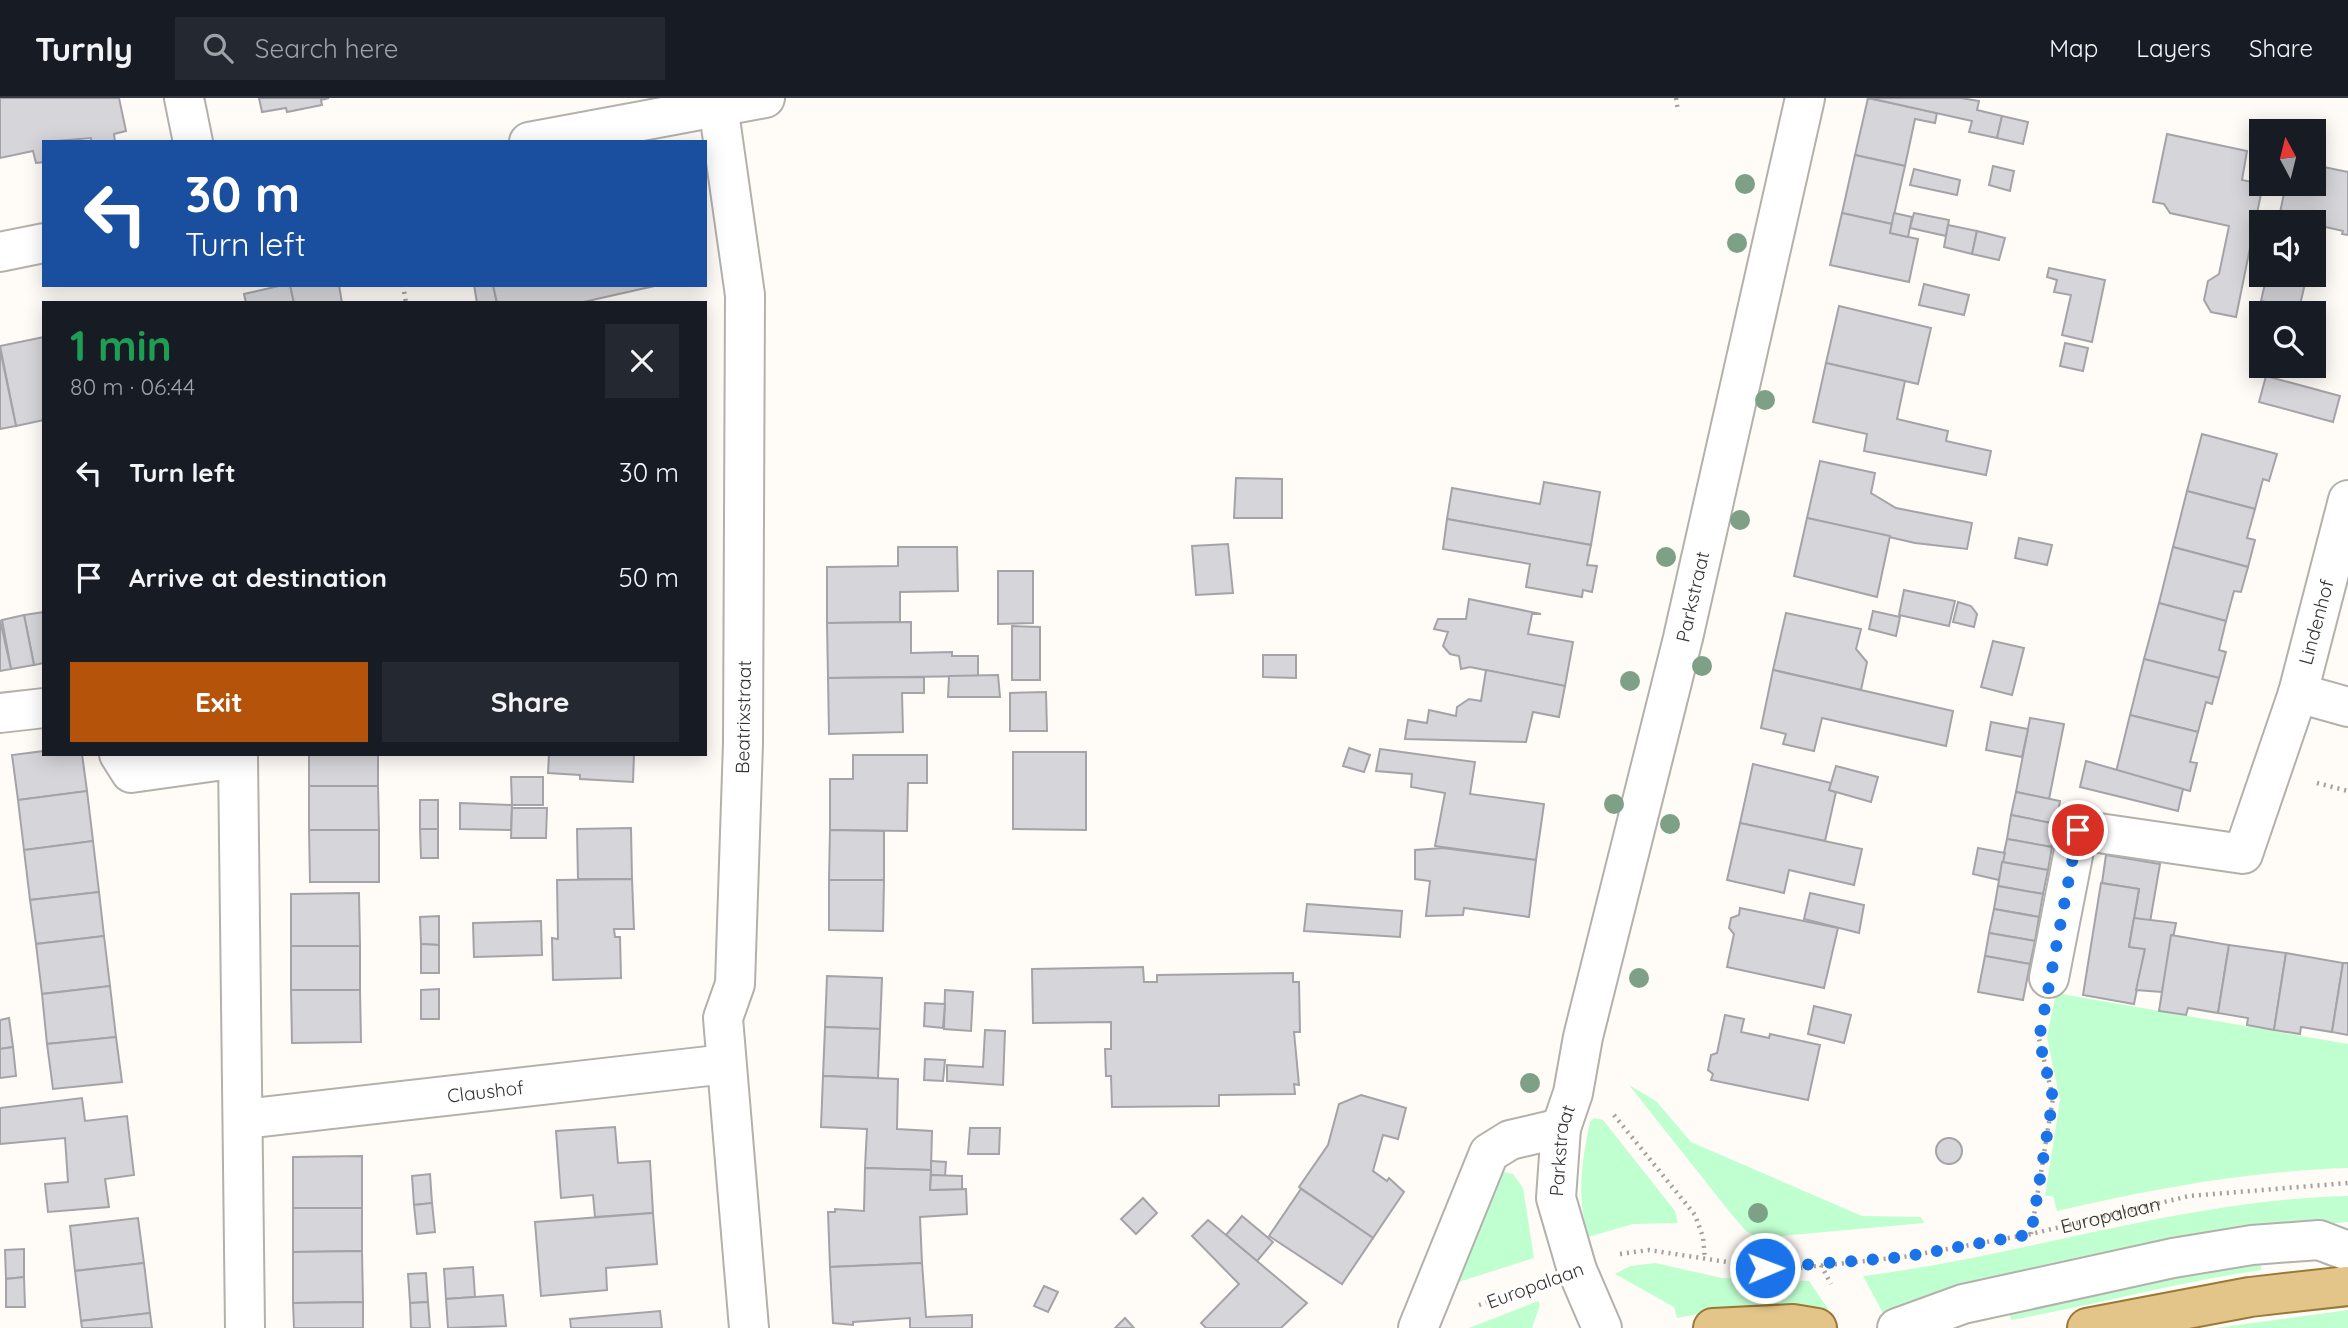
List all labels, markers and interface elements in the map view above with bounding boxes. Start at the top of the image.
search box [175,17,665,80]
text: Turnly [35,28,133,69]
icon: search [199,29,237,67]
text: Search here [255,32,398,65]
text: Map [2049,33,2098,63]
text: Layers [2136,33,2211,63]
text: Share [2249,33,2313,63]
north arrow [2249,119,2326,196]
map controls [2249,119,2326,378]
text: 30 m [185,163,300,224]
icon: left [70,168,161,259]
button: sound [2249,210,2326,287]
text: Turn left [185,224,306,264]
button: search [2249,301,2326,378]
text: 1 min [70,319,172,372]
button: close [605,324,679,398]
text: 80 m · 06:44 [70,372,195,401]
icon: left [70,454,108,492]
text: Turn left [129,456,236,489]
text: 30 m [619,456,679,489]
street label: Parkstraat [1670,549,1714,644]
icon: arrive [70,559,108,597]
text: Arrive at destination [129,561,387,594]
text: 50 m [619,561,679,594]
street label: Lindenhof [2293,576,2339,667]
street label: Beatrixstraat [730,660,756,774]
button: Exit [70,662,368,742]
button: Share [382,662,679,742]
pin [2048,800,2108,860]
icon: arrive [2059,811,2097,849]
street label: Claushof [446,1075,525,1108]
street label: Parkstraat [1544,1102,1580,1197]
street label: Europalaan [2058,1191,2162,1238]
position arrow [1728,1231,1802,1305]
street label: Europalaan [1483,1256,1587,1314]

